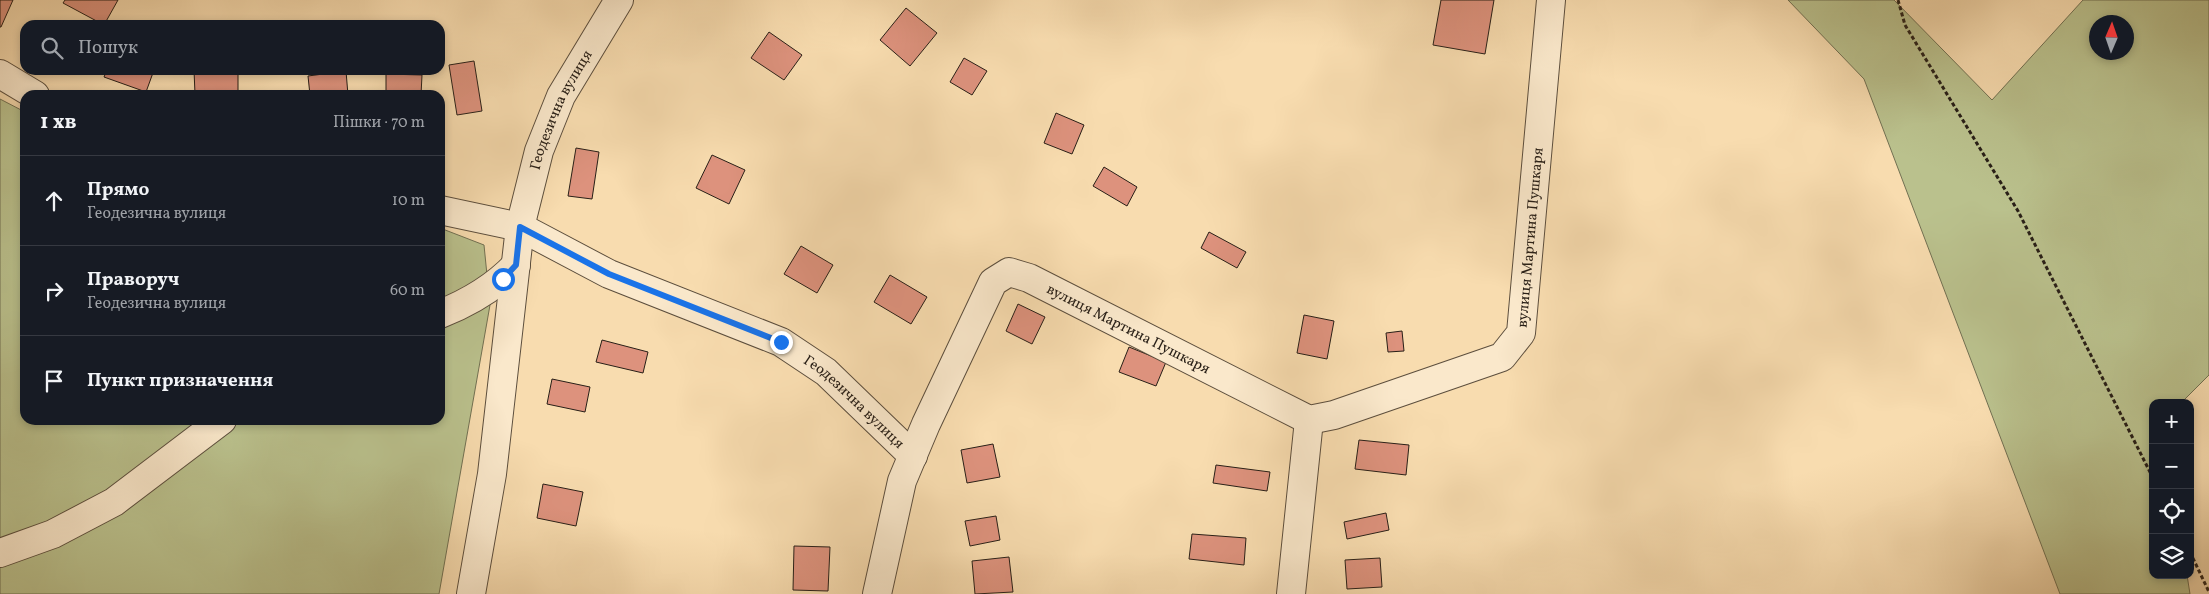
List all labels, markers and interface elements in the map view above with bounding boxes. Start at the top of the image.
north arrow [2089,15,2134,60]
search box [20,20,445,75]
icon: search [38,34,66,62]
text: Пошук [78,35,138,61]
street label: Геодезична вулиця [526,46,598,172]
text: 1 хв [40,108,77,137]
text: Пішки · 70 m [333,112,425,134]
street label: вулиця Мартина Пушкаря [1513,147,1550,329]
text: Прямо [87,177,149,203]
icon: ahead [40,187,68,215]
text: 10 m [392,190,425,212]
text: Геодезична вулиця [87,203,226,225]
text: Праворуч [87,267,179,293]
route start [492,268,515,291]
icon: right [40,277,68,305]
text: 60 m [390,280,425,302]
street label: вулиця Мартина Пушкаря [1043,280,1213,380]
text: Геодезична вулиця [87,293,226,315]
route end [770,331,793,354]
street label: Геодезична вулиця [799,351,909,454]
icon: arrive [40,367,68,395]
text: Пункт призначення [87,368,273,394]
map controls [2149,399,2194,579]
button: + [2149,399,2194,444]
button: − [2149,444,2194,489]
button: locate [2149,489,2194,534]
button: layers [2149,534,2194,579]

